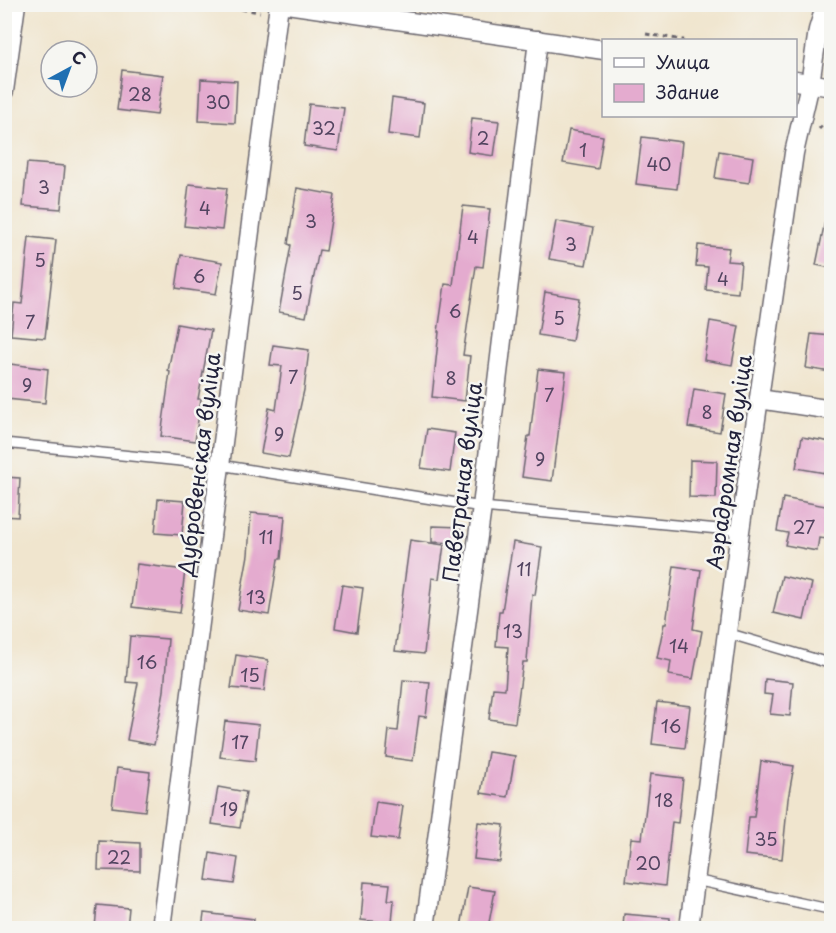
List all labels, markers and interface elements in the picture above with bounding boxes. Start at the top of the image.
north arrow [39,39,99,99]
legend [602,39,797,117]
text: С [67,44,92,70]
text: Улица [656,48,710,75]
text: Здание [656,78,719,105]
house number: 28 [128,80,152,107]
house number: 30 [205,88,231,115]
house number: 32 [312,114,336,141]
house number: 2 [477,124,489,151]
house number: 1 [579,136,587,163]
house number: 40 [646,150,672,177]
house number: 3 [38,173,50,200]
house number: 4 [199,194,211,221]
house number: 3 [305,207,317,234]
house number: 4 [467,223,479,250]
house number: 3 [565,230,577,257]
house number: 5 [34,246,46,273]
house number: 6 [193,262,205,289]
house number: 4 [717,265,729,292]
house number: 5 [291,279,303,306]
house number: 6 [449,297,461,324]
house number: 5 [553,304,565,331]
house number: 7 [25,308,35,335]
street label: Дубровенская вуліца [168,350,228,578]
street label: Аэрадромная вуліца [697,352,759,572]
house number: 7 [288,363,298,390]
house number: 8 [445,364,457,391]
house number: 9 [22,371,32,398]
street label: Паветраная вуліца [433,380,489,584]
house number: 7 [544,381,554,408]
house number: 8 [701,398,713,425]
house number: 9 [274,420,284,447]
house number: 9 [535,445,545,472]
house number: 27 [793,513,815,540]
house number: 11 [258,523,274,550]
house number: 11 [516,555,532,582]
house number: 13 [246,583,266,610]
house number: 13 [503,617,523,644]
house number: 14 [669,632,689,659]
house number: 16 [137,648,157,675]
house number: 15 [240,661,260,688]
house number: 16 [661,712,681,739]
house number: 17 [231,728,249,755]
house number: 18 [654,786,674,813]
house number: 19 [220,795,238,822]
house number: 35 [754,825,778,852]
house number: 22 [107,843,131,870]
house number: 20 [635,849,661,876]

